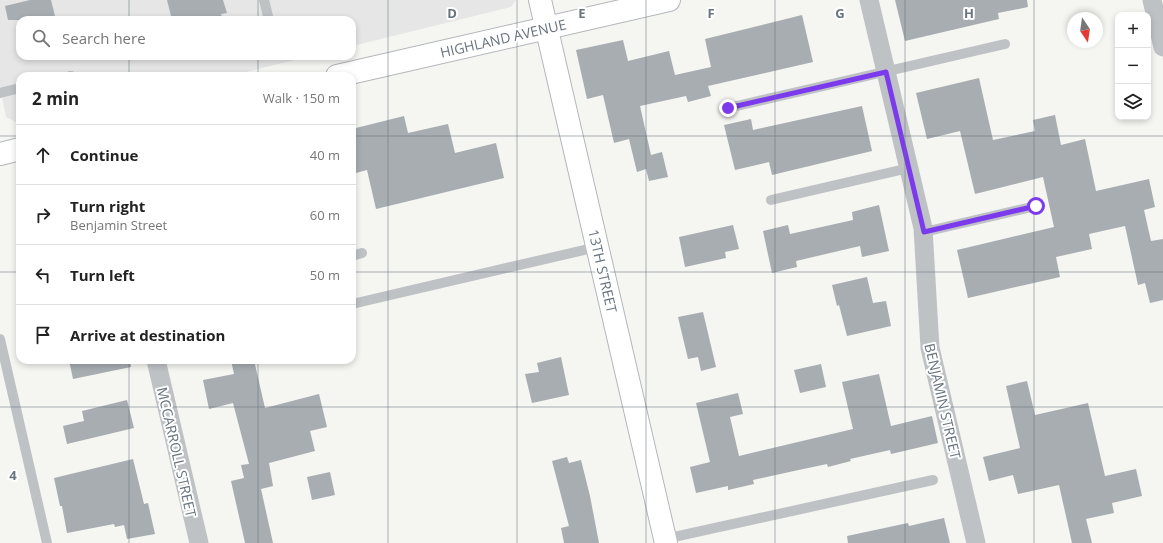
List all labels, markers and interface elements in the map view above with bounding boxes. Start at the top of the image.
text: D [447,4,457,22]
text: E [578,4,586,22]
text: F [707,4,715,22]
text: G [835,4,845,22]
text: H [964,4,974,22]
north arrow [1067,12,1103,48]
map controls [1115,12,1151,120]
button: + [1115,12,1151,48]
street label: HIGHLAND AVENUE [438,14,568,62]
search box [16,16,356,60]
icon: search [30,27,52,49]
text: Search here [62,28,146,48]
button: − [1115,48,1151,84]
button: layers [1115,84,1151,120]
text: 2 min [32,87,79,110]
text: Walk · 150 m [263,89,340,107]
route end [719,99,737,117]
icon: ahead [32,144,54,166]
text: Continue [70,145,138,165]
text: 40 m [310,146,340,164]
text: Turn right [70,196,145,216]
route start [1027,197,1045,215]
icon: right [32,204,54,226]
text: 60 m [310,206,340,224]
text: Benjamin Street [70,216,167,234]
street label: 13TH STREET [584,227,622,315]
icon: left [32,264,54,286]
text: Turn left [70,265,135,285]
text: 50 m [310,266,340,284]
icon: arrive [32,324,54,346]
text: Arrive at destination [70,325,225,345]
street label: BENJAMIN STREET [920,341,966,461]
street label: MCCARROLL STREET [153,385,201,519]
text: 4 [9,466,17,484]

